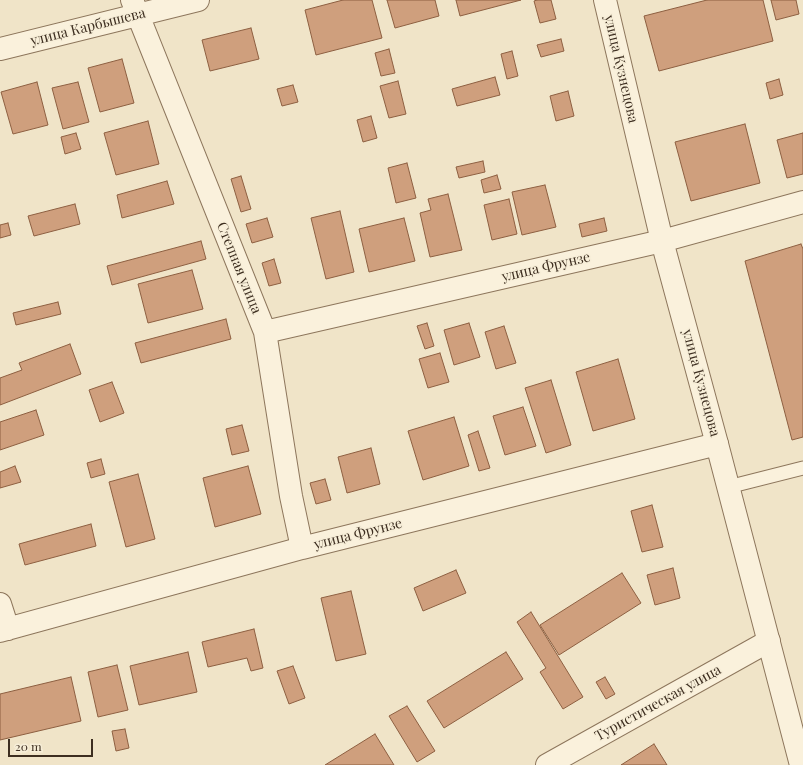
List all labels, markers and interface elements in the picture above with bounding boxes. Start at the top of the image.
street label: улица Карбышева [29,5,147,49]
street label: улица Кузнецова [600,13,642,125]
street label: Степная улица [213,220,265,316]
street label: улица Фрунзе [500,249,592,285]
street label: улица Кузнецова [679,328,723,438]
street label: улица Фрунзе [312,515,404,553]
street label: Туристическая улица [592,661,724,745]
scale bar [10,731,95,757]
text: 20 m [15,738,42,754]

